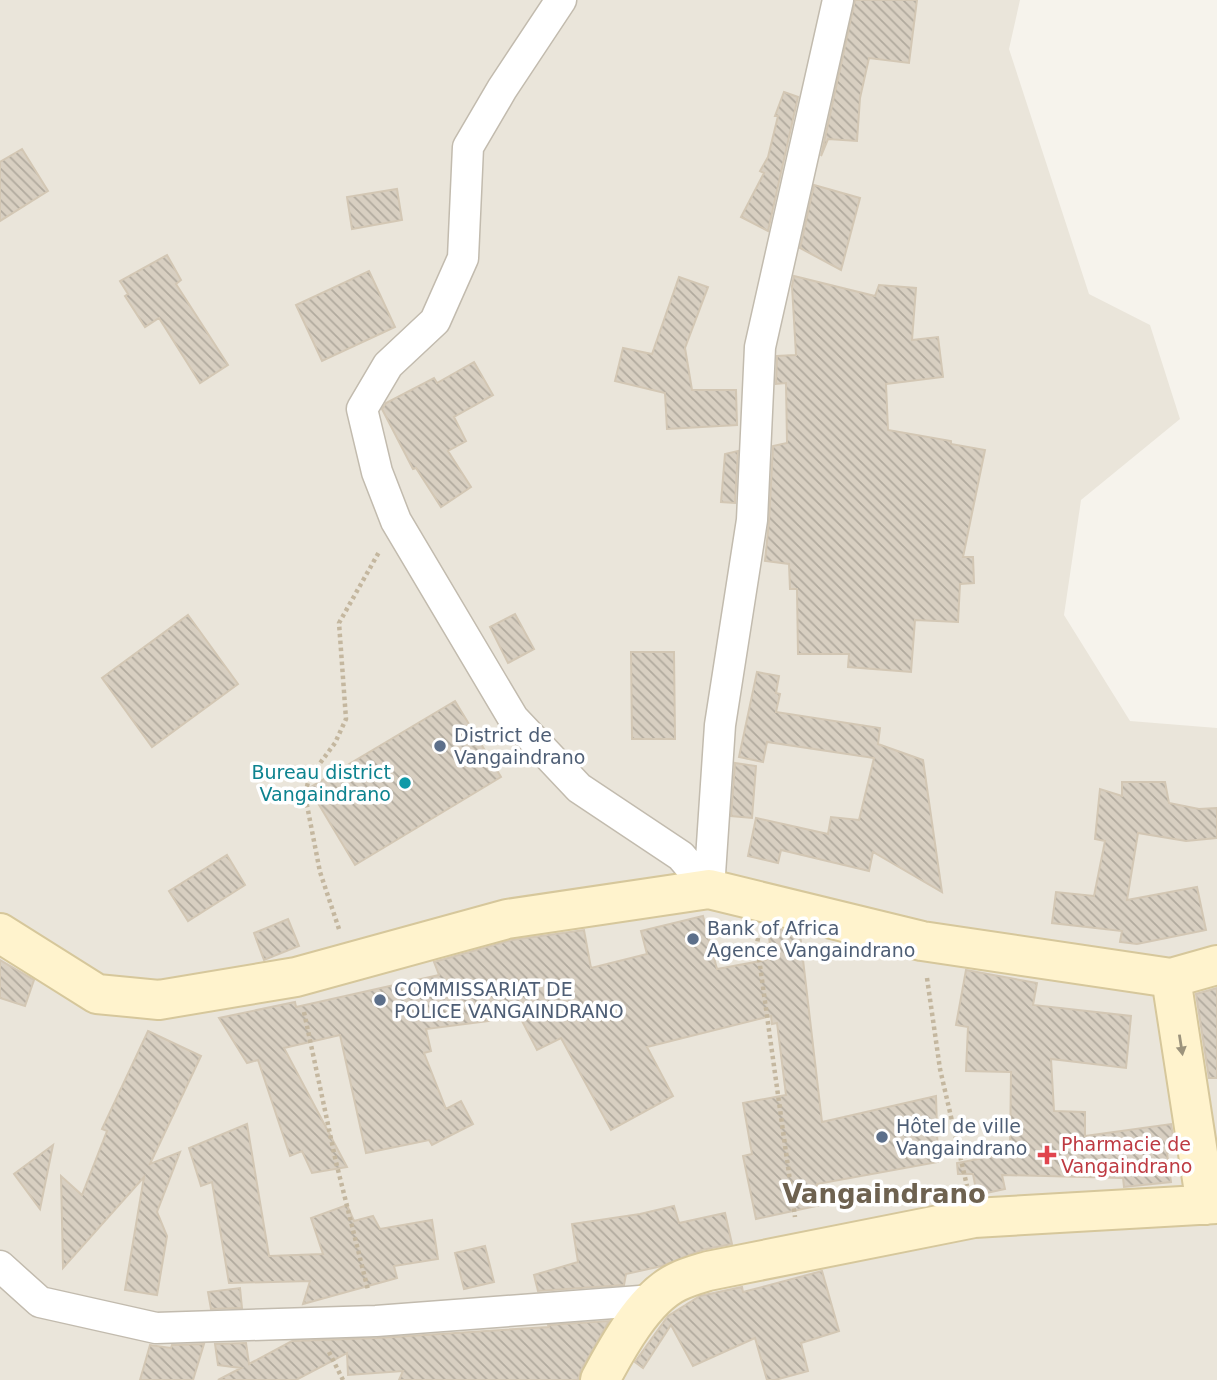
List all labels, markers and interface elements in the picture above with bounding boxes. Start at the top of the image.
place label: District de Vangaindrano [454,724,585,768]
marker: District de Vangaindrano [432,738,448,754]
place label: Bureau district Vangaindrano [251,761,391,805]
marker: Bureau district Vangaindrano [397,775,413,791]
place label: Bank of Africa Agence Vangaindrano [707,917,915,961]
marker: Bank of Africa Agence Vangaindrano [685,931,701,947]
place label: COMMISSARIAT DE POLICE VANGAINDRANO [394,978,624,1022]
marker: COMMISSARIAT DE POLICE VANGAINDRANO [372,992,388,1008]
one-way arrow [1176,1035,1187,1057]
place label: Hôtel de ville Vangaindrano [896,1115,1027,1159]
marker: Hôtel de ville Vangaindrano [874,1129,890,1145]
place label: Pharmacie de Vangaindrano [1061,1133,1192,1177]
marker: Pharmacie de Vangaindrano [1039,1147,1055,1163]
district label: Vangaindrano [782,1179,986,1209]

